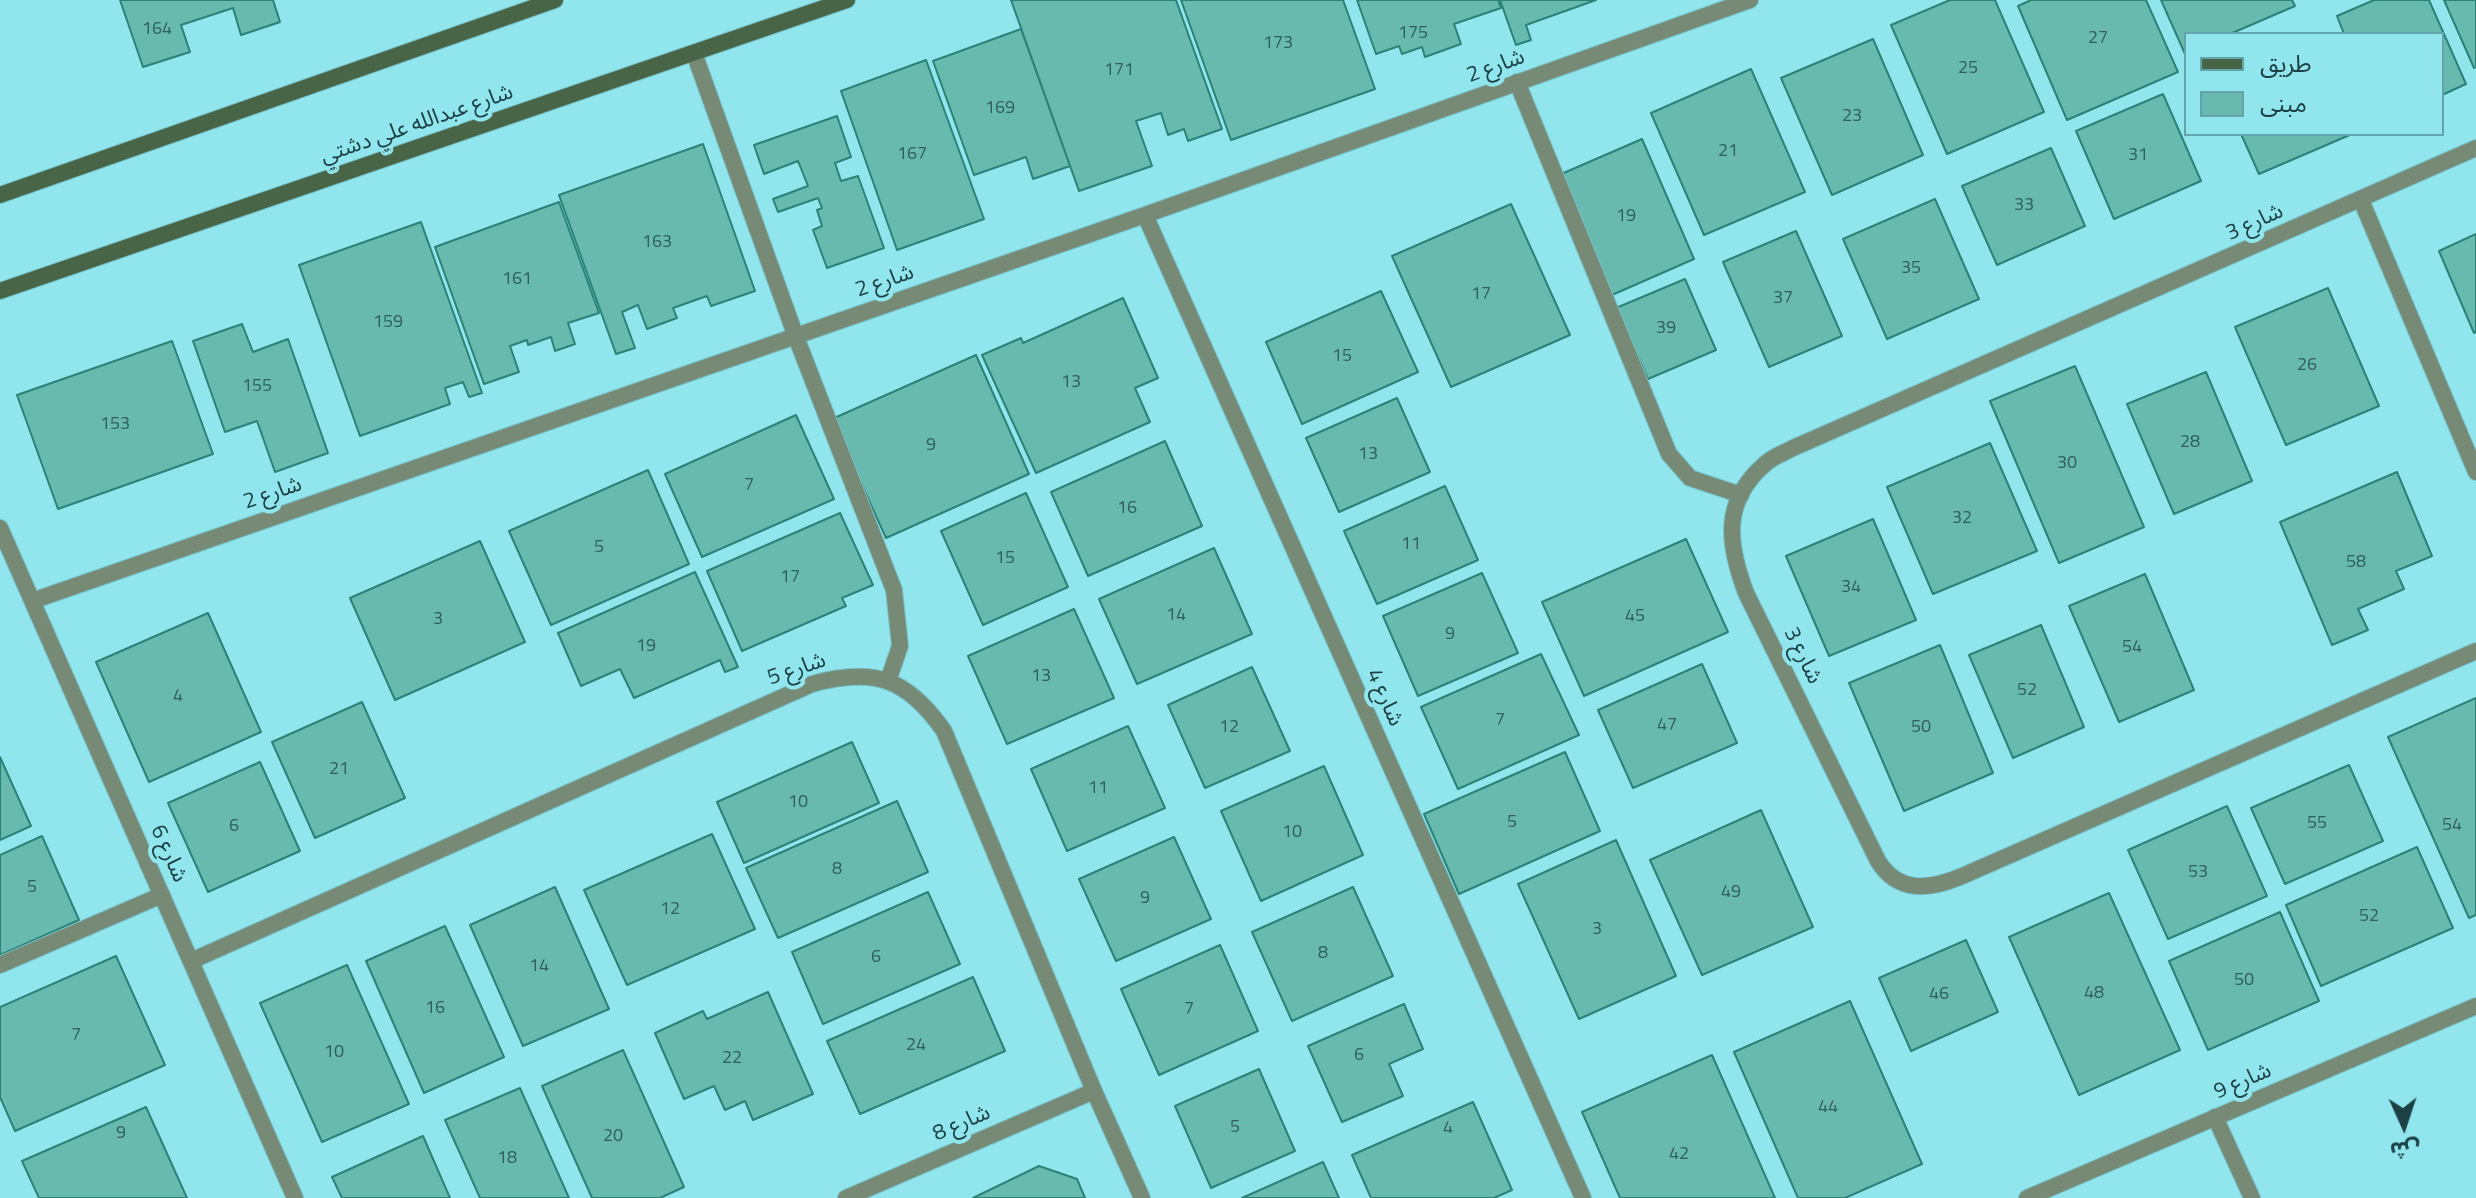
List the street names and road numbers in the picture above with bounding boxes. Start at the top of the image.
street label: شارع 2 [1463,44,1529,90]
street label: شارع عبدالله علي دشتي [317,80,517,170]
street label: شارع 3 [2222,199,2288,247]
street label: شارع 2 [852,260,918,304]
street label: شارع 2 [240,472,306,516]
street label: شارع 3 [1777,623,1827,689]
street label: شارع 5 [764,648,830,692]
street label: شارع 4 [1360,665,1408,731]
street label: شارع 6 [144,821,192,887]
street label: شارع 9 [2210,1058,2276,1106]
street label: شارع 8 [929,1100,995,1148]

